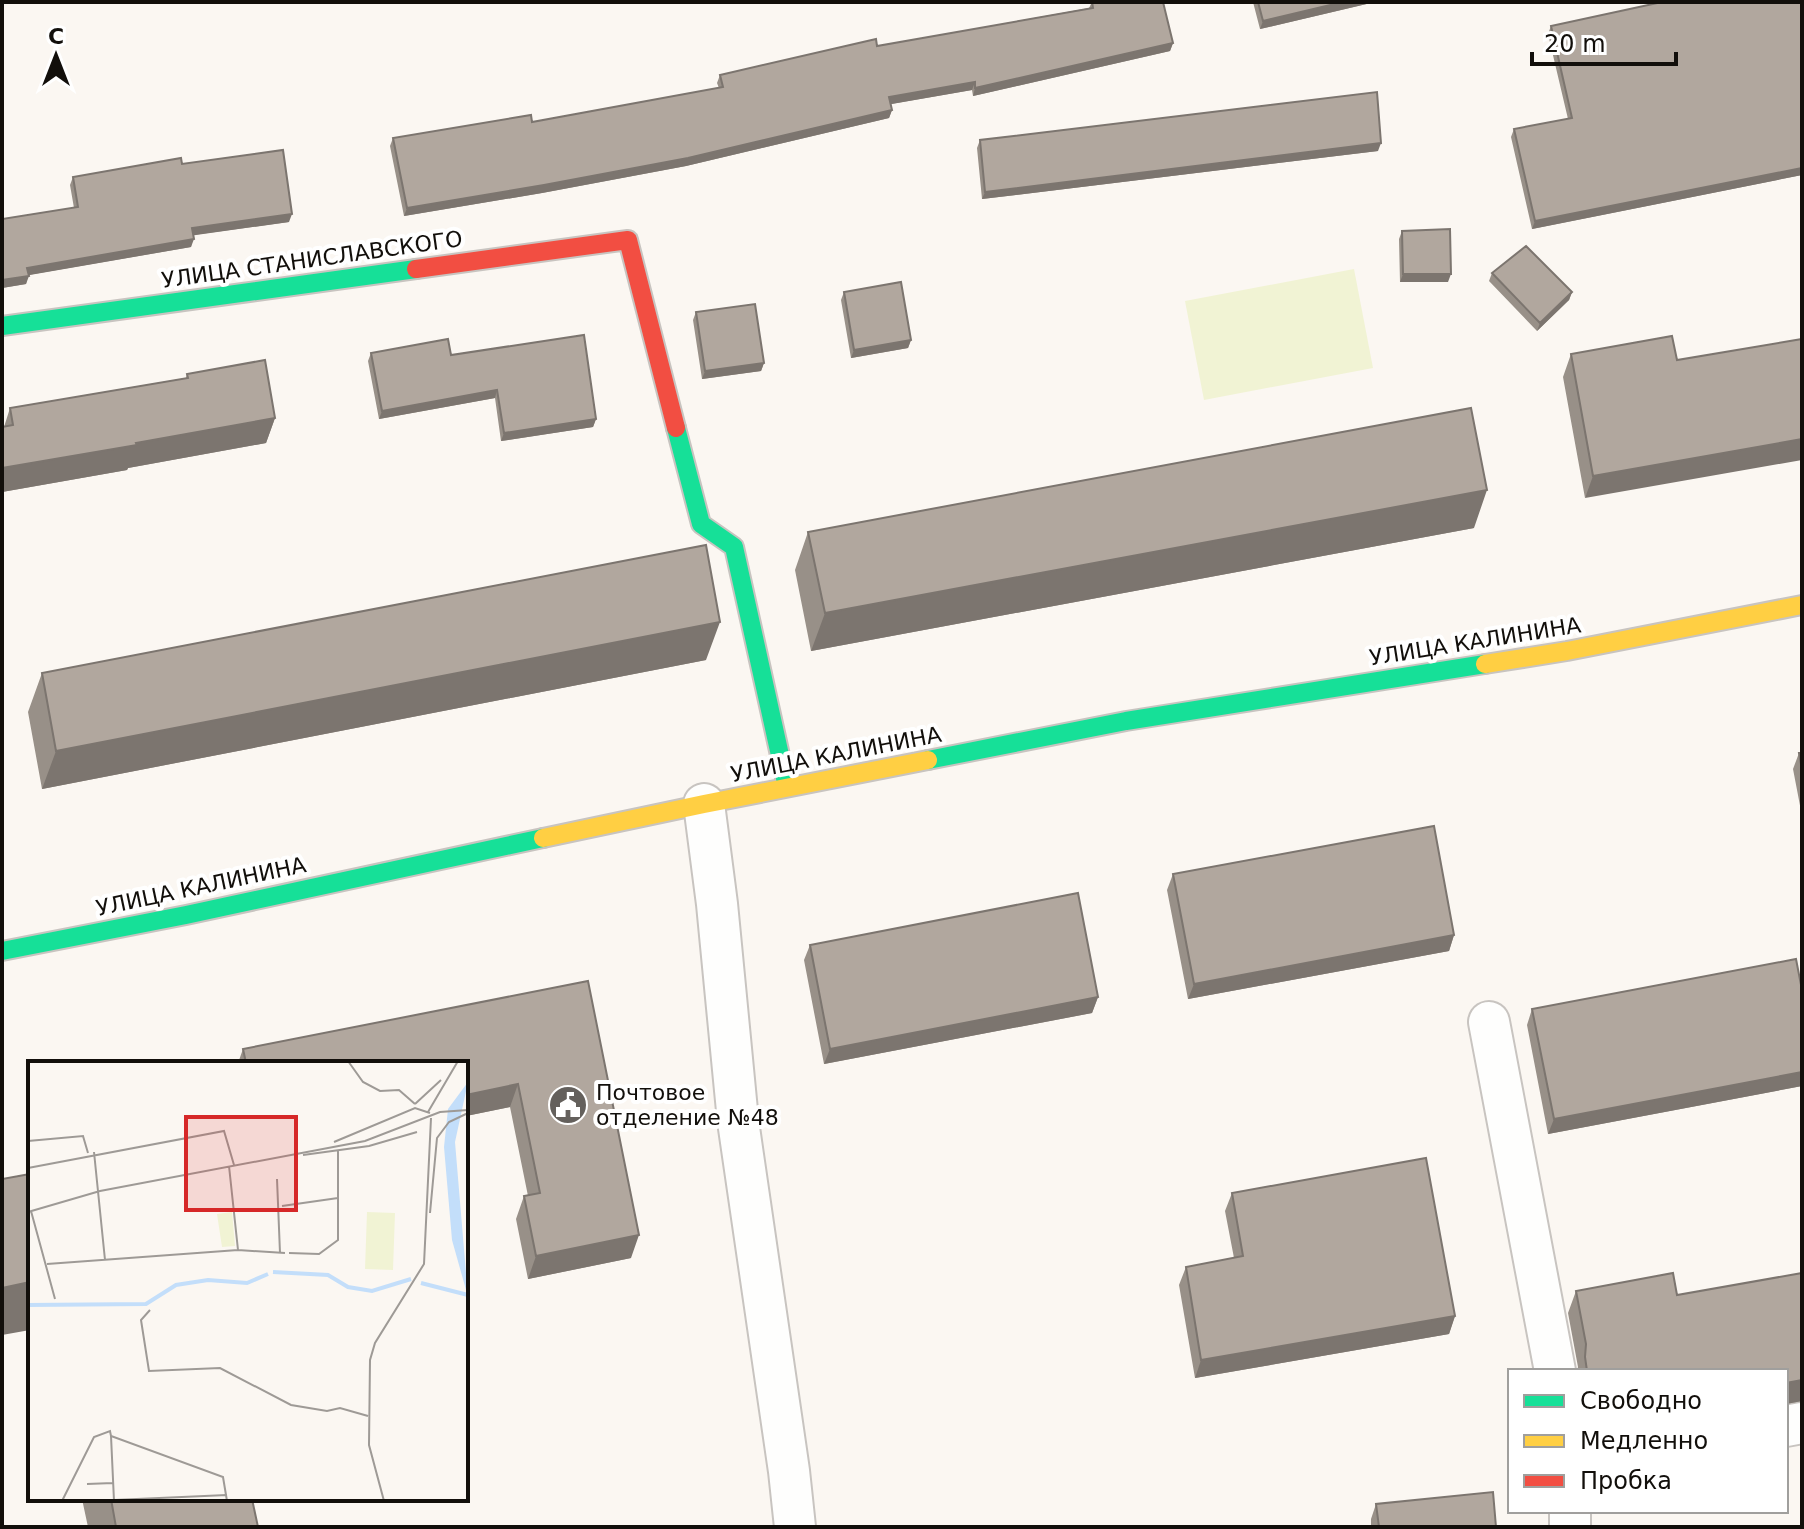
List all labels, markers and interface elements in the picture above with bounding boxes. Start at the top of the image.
north arrow [16,16,96,96]
scale bar [1532,16,1676,66]
text: С [48,24,64,49]
text: 20 m [1544,30,1606,58]
street label: УЛИЦА СТАНИСЛАВСКОГО [160,226,464,293]
street label: УЛИЦА КАЛИНИНА [1368,612,1583,671]
street label: УЛИЦА КАЛИНИНА [729,722,943,787]
street label: УЛИЦА КАЛИНИНА [94,852,308,921]
inset map [28,1061,468,1501]
place label: Почтовое отделение №48 [596,1080,779,1130]
public building icon: Почтовое отделение №48 [547,1084,589,1126]
legend [1508,1369,1788,1513]
text: Свободно [1580,1387,1702,1415]
text: Медленно [1580,1427,1708,1455]
text: Пробка [1580,1467,1672,1495]

